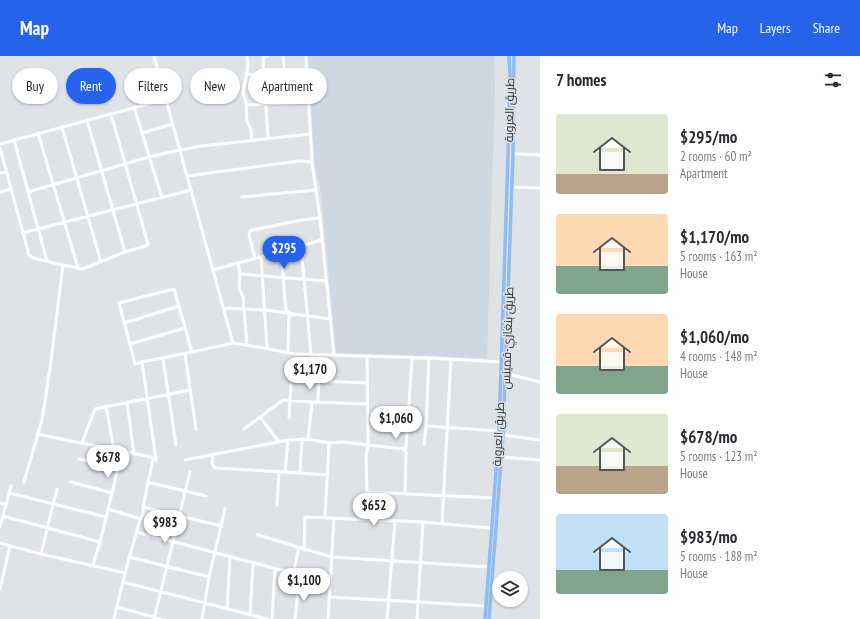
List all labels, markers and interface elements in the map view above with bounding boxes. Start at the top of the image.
text: Map [20,16,49,40]
text: Map [717,19,738,37]
text: Layers [760,19,791,37]
text: Share [813,19,840,37]
chip: Buy [12,68,58,104]
chip: Rent [66,68,116,104]
chip: Filters [124,68,182,104]
chip: New [190,68,240,104]
chip: Apartment [248,68,327,104]
text: 7 homes [556,69,607,91]
icon: filters [822,69,844,91]
street label: طريق العروبة [501,78,517,142]
text: $295/mo [680,126,737,148]
icon: home [588,130,636,178]
text: 2 rooms · 60 m² [680,148,752,165]
text: Apartment [680,165,728,182]
text: $1,170/mo [680,226,749,248]
icon: home [588,230,636,278]
pin: $295 [260,236,308,270]
text: $295 [272,240,296,257]
text: 5 rooms · 163 m² [680,248,758,265]
text: House [680,265,708,282]
street label: طريق بنغازي-قمينس [498,286,519,390]
text: $1,060/mo [680,326,749,348]
icon: home [588,330,636,378]
text: 4 rooms · 148 m² [680,348,758,365]
pin: $1,170 [277,357,343,391]
text: $1,170 [293,361,327,378]
text: House [680,365,708,382]
street label: طريق العروبة [489,401,507,467]
pin: $1,060 [363,406,429,440]
text: $1,060 [379,410,413,427]
text: $678/mo [680,426,737,448]
icon: home [588,430,636,478]
pin: $678 [84,445,132,479]
text: 5 rooms · 123 m² [680,448,758,465]
text: $678 [96,449,120,466]
text: House [680,465,708,482]
pin: $652 [350,493,398,527]
text: $652 [362,497,386,514]
pin: $983 [141,510,189,544]
text: $983 [153,514,177,531]
text: $983/mo [680,526,737,548]
icon: home [588,530,636,578]
text: 5 rooms · 188 m² [680,548,758,565]
text: House [680,565,708,582]
pin: $1,100 [271,568,337,602]
map controls [492,571,528,607]
button: layers [492,571,528,607]
text: $1,100 [287,572,321,589]

